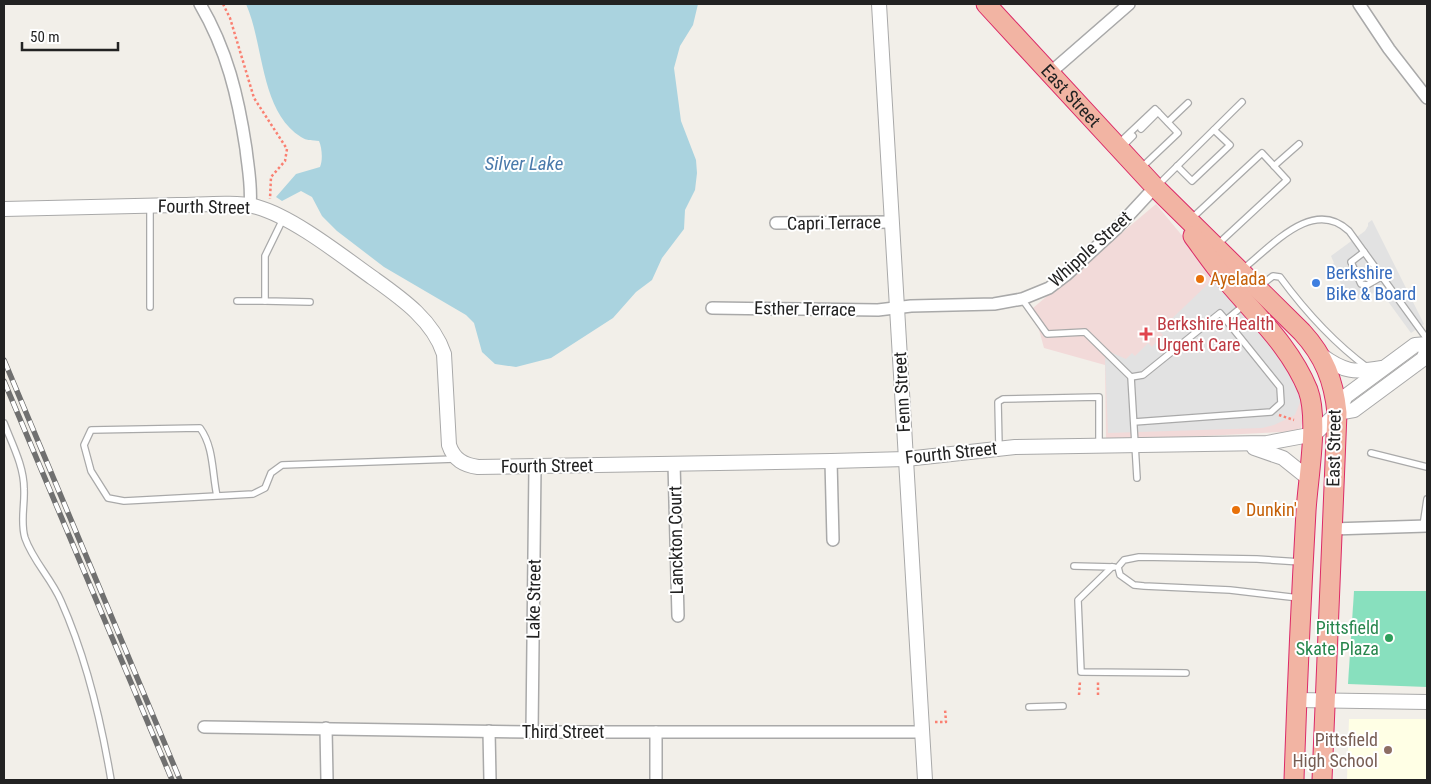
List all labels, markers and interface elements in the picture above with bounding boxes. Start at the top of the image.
scale bar [22,20,119,52]
text: 50 m [30,28,60,46]
street label: East Street [1037,60,1105,131]
water label: Silver Lake [485,152,563,175]
street label: Fourth Street [158,195,250,218]
street label: Whipple Street [1044,206,1135,291]
street label: Capri Terrace [787,211,881,234]
place label: Berkshire Bike & Board [1326,262,1416,304]
place label: Ayelada [1210,268,1266,289]
marker: Ayelada [1194,273,1206,285]
marker: Berkshire Bike & Board [1310,277,1322,289]
street label: Esther Terrace [754,297,856,320]
place label: Berkshire Health Urgent Care [1157,313,1274,355]
marker: Berkshire Health Urgent Care [1139,327,1153,341]
street label: Fenn Street [889,351,914,433]
street label: East Street [1322,409,1345,487]
street label: Fourth Street [904,437,998,468]
street label: Fourth Street [501,454,593,477]
street label: Lanckton Court [664,486,687,594]
place label: Dunkin' [1246,499,1297,520]
marker: Dunkin' [1230,504,1242,516]
street label: Lake Street [522,559,545,639]
place label: Pittsfield Skate Plaza [1296,617,1379,659]
marker: Pittsfield Skate Plaza [1383,632,1395,644]
street label: Third Street [522,721,604,742]
place label: Pittsfield High School [1292,729,1378,771]
marker: Pittsfield High School [1382,744,1394,756]

